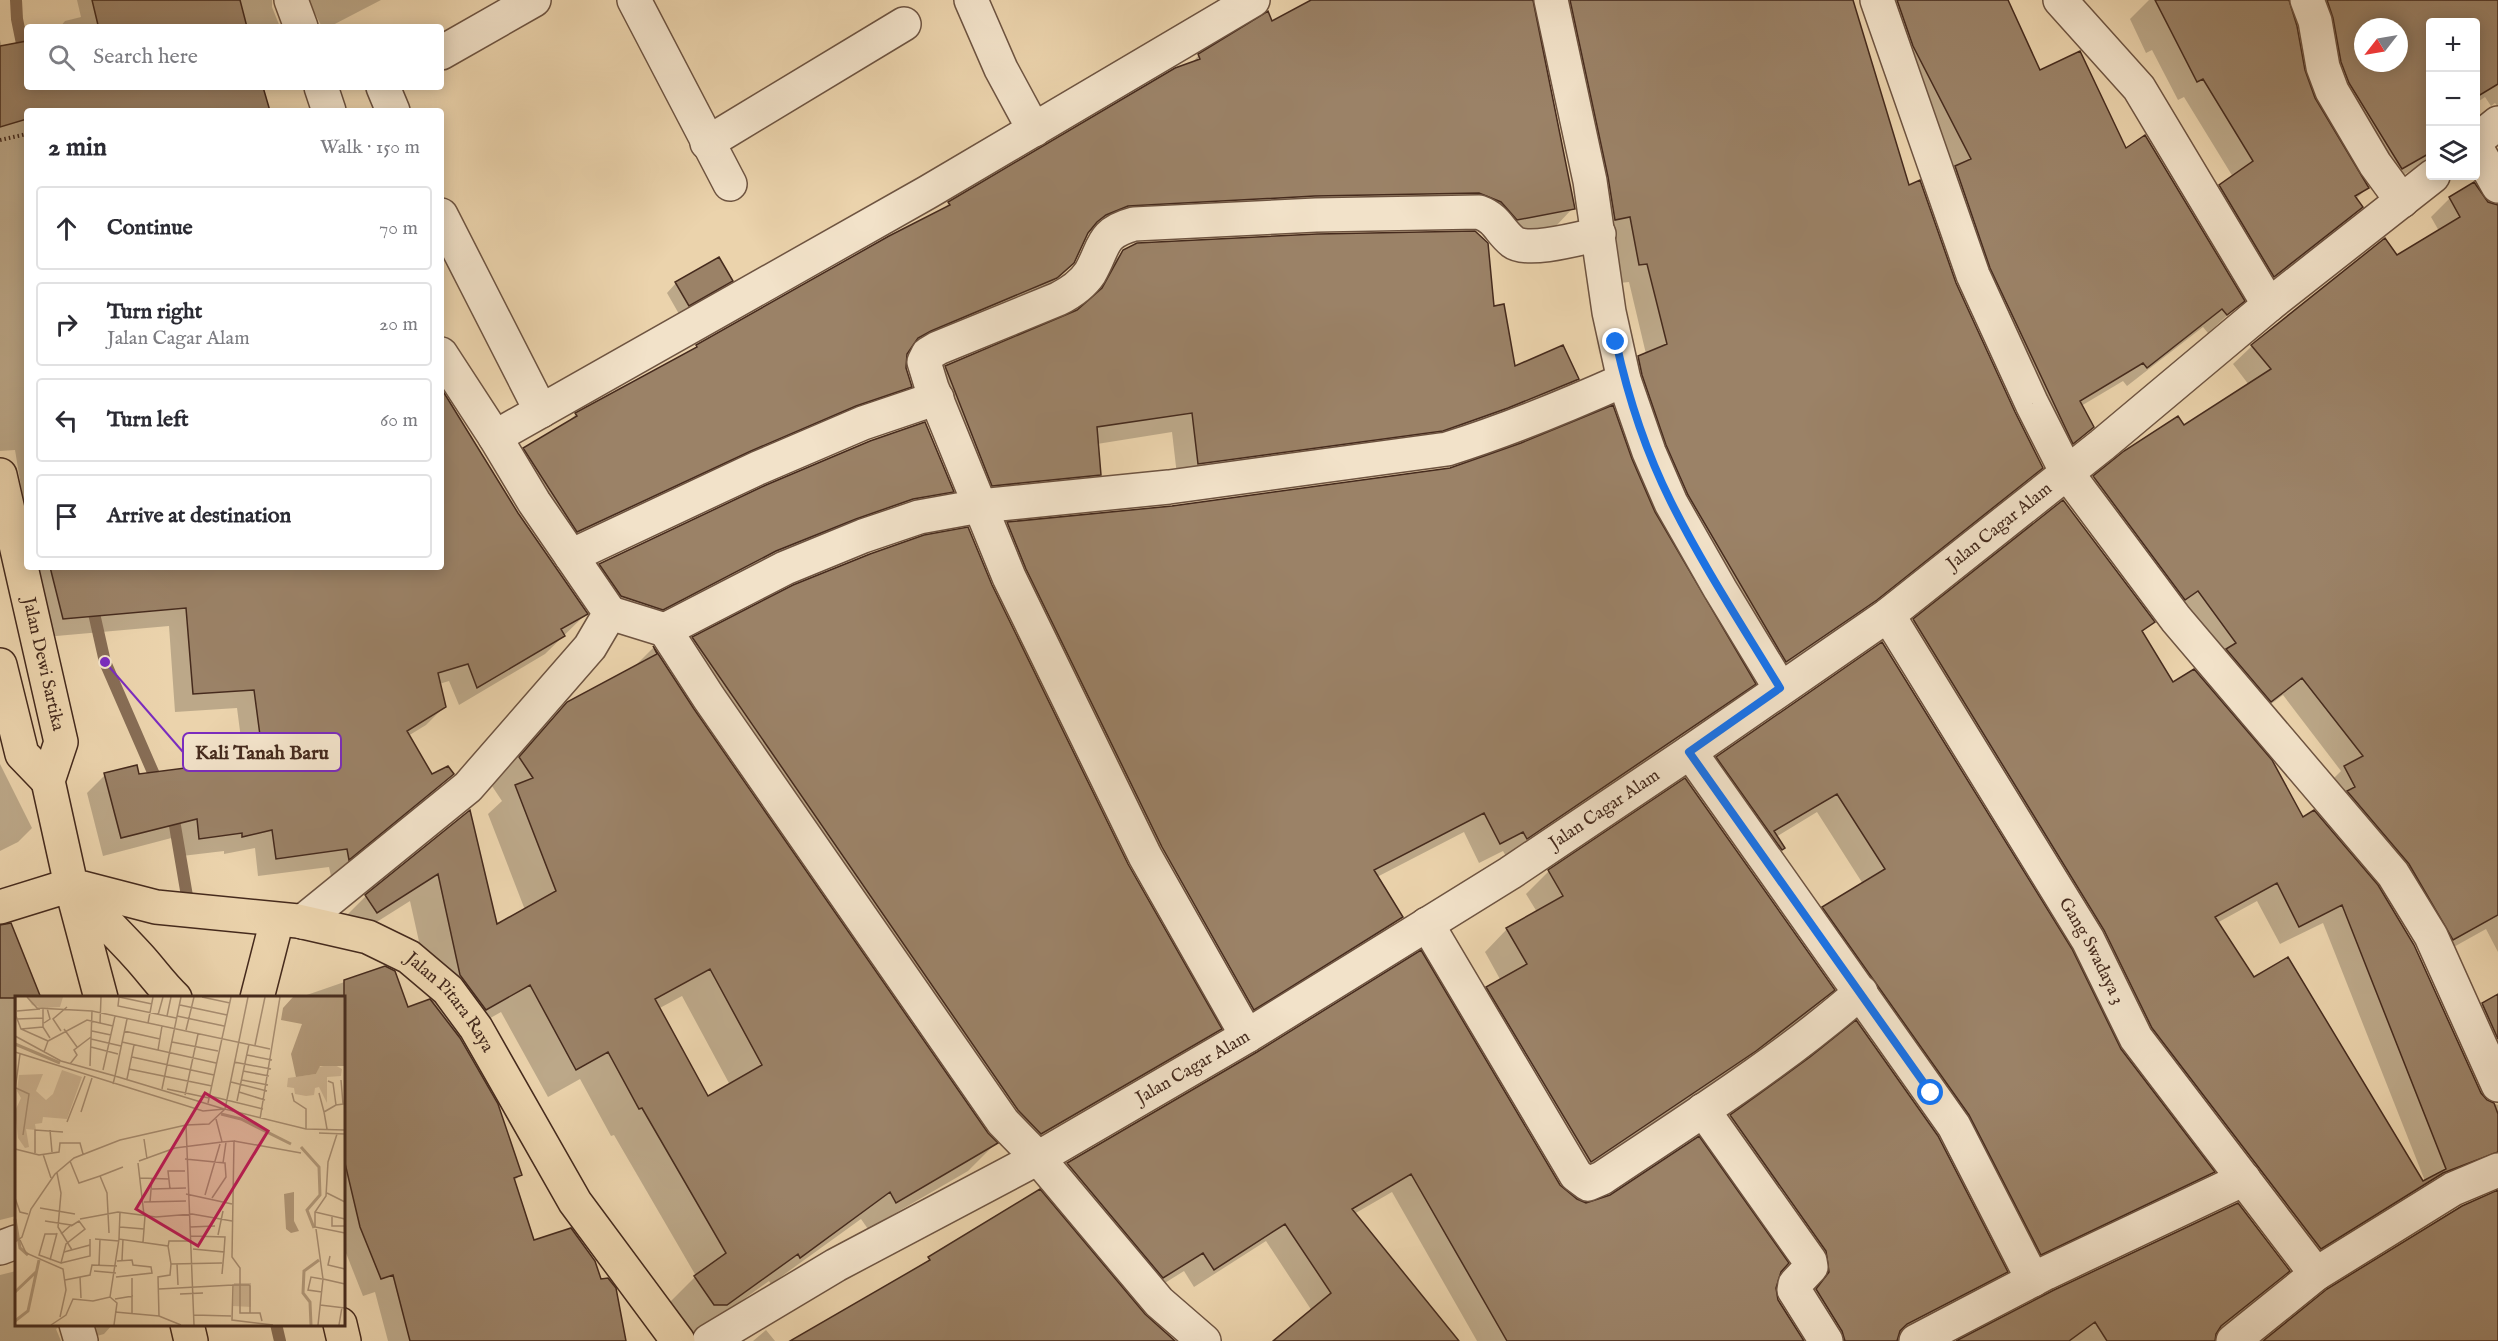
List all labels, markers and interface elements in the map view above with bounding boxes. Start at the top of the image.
north arrow [2354,18,2408,72]
map controls [2426,18,2480,180]
button: + [2426,18,2480,72]
search box [24,24,444,90]
icon: search [45,41,78,74]
text: Search here [93,43,198,71]
button: − [2426,72,2480,126]
button: layers [2426,126,2480,180]
text: 2 min [48,131,107,164]
text: Walk · 150 m [320,135,420,160]
icon: ahead [50,212,83,245]
text: Continue [107,214,193,242]
text: 70 m [379,216,418,241]
text: Turn right [107,298,202,326]
icon: right [50,308,83,341]
text: 20 m [379,312,418,337]
text: Jalan Cagar Alam [107,326,250,351]
route end [1602,328,1628,354]
icon: left [50,404,83,437]
text: Turn left [107,406,189,434]
text: 60 m [380,408,418,433]
street label: Jalan Cagar Alam [1940,477,2057,577]
icon: arrive [50,500,83,533]
text: Arrive at destination [107,502,291,530]
street label: Jalan Dewi Sartika [16,593,70,733]
callout: Kali Tanah Baru [183,733,341,771]
text: Kali Tanah Baru [195,741,330,766]
street label: Jalan Cagar Alam [1543,764,1664,856]
street label: Gang Swadaya 3 [2053,893,2129,1008]
street label: Jalan Pitara Raya [399,946,499,1057]
inset map [15,996,345,1326]
street label: Jalan Cagar Alam [1130,1025,1254,1111]
route start [1917,1079,1943,1105]

